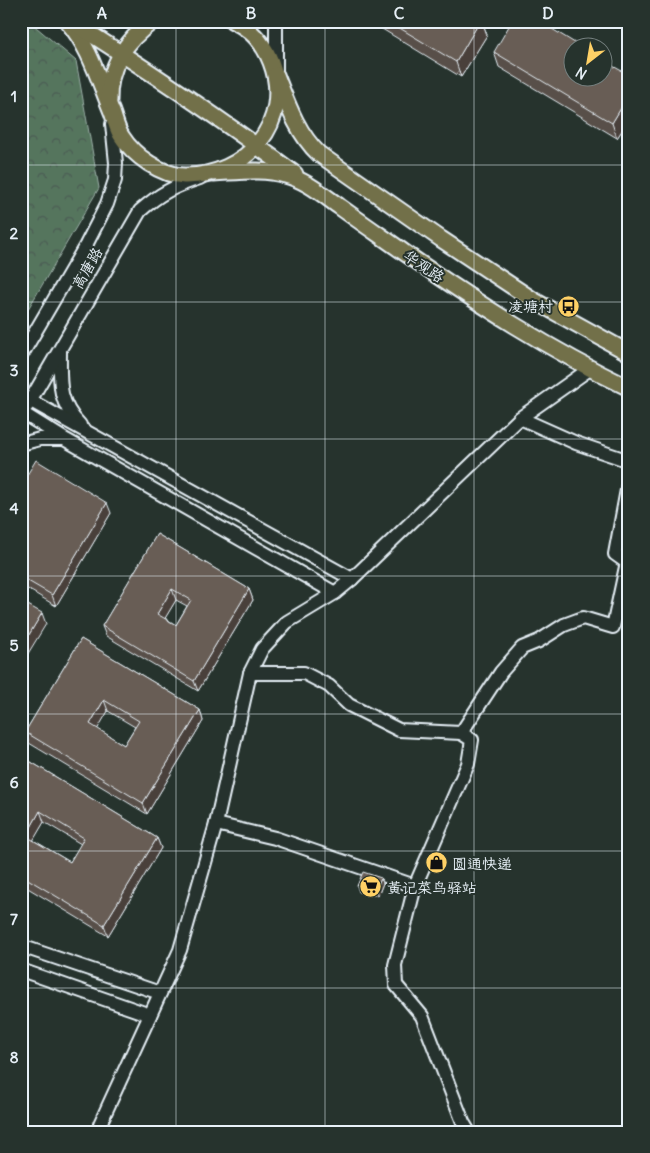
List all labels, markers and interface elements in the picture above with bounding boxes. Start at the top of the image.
text: A [97,3,107,23]
text: B [246,3,257,23]
text: C [394,3,405,23]
text: D [542,3,554,23]
north arrow [562,38,612,88]
text: N [573,63,590,83]
text: 1 [11,86,17,106]
text: 2 [10,223,19,243]
street label: 高唐路 [68,244,106,292]
street label: 华观路 [400,246,448,286]
bus stop icon: 凌塘村 [557,294,581,318]
place label: 凌塘村 [508,297,553,316]
text: 3 [9,360,19,380]
text: 4 [9,498,19,518]
text: 5 [9,635,19,655]
text: 6 [9,772,19,792]
shop icon: 圆通快递 [424,851,448,875]
place label: 圆通快递 [452,854,512,873]
supermarket icon: 黄记菜鸟驿站 [359,875,383,899]
place label: 黄记菜鸟驿站 [387,878,477,897]
text: 7 [10,909,18,929]
text: 8 [9,1047,19,1067]

